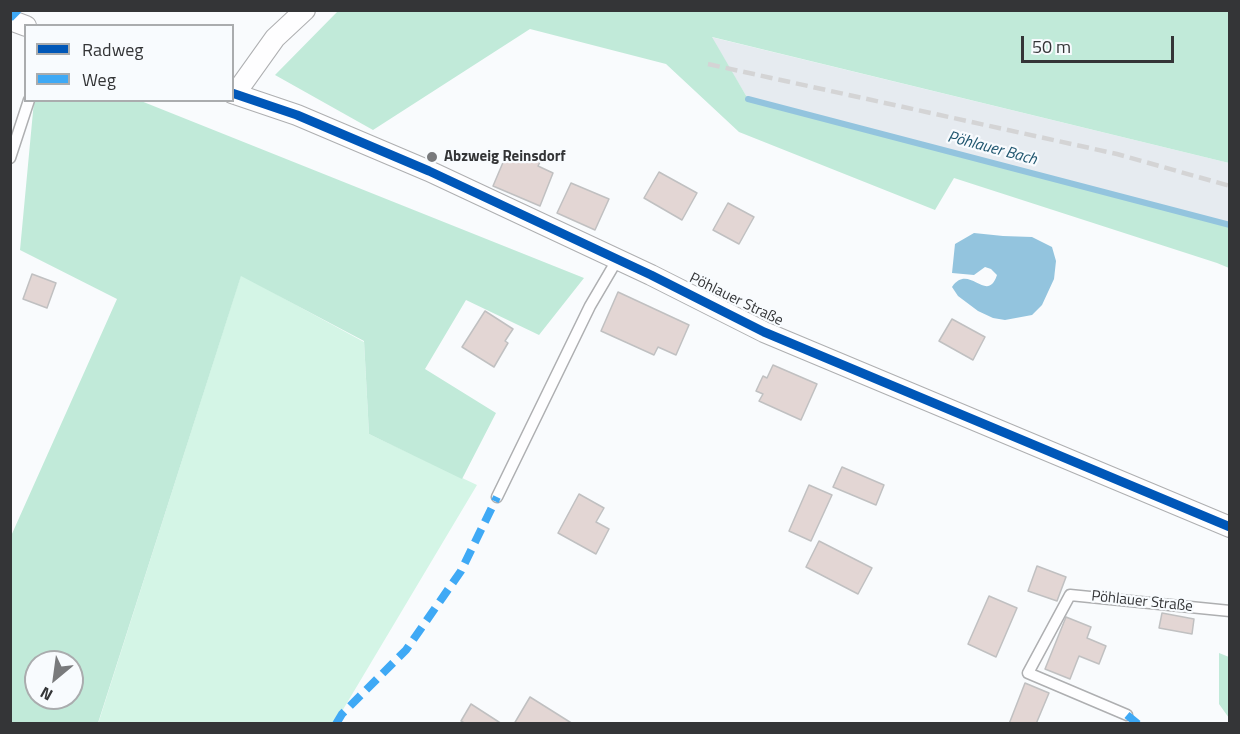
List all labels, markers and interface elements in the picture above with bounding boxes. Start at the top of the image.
legend [24,24,234,102]
scale bar [1024,24,1177,62]
text: 50 m [1032,33,1071,60]
text: Radweg [82,36,144,63]
text: Weg [82,66,116,93]
water label: Pöhlauer Bach [945,128,1039,170]
place label: Abzweig Reinsdorf [444,148,566,166]
marker: Abzweig Reinsdorf [425,150,439,164]
street label: Pöhlauer Straße [686,270,786,330]
street label: Pöhlauer Straße [1090,588,1194,616]
north arrow [24,650,84,710]
text: N [36,681,57,707]

